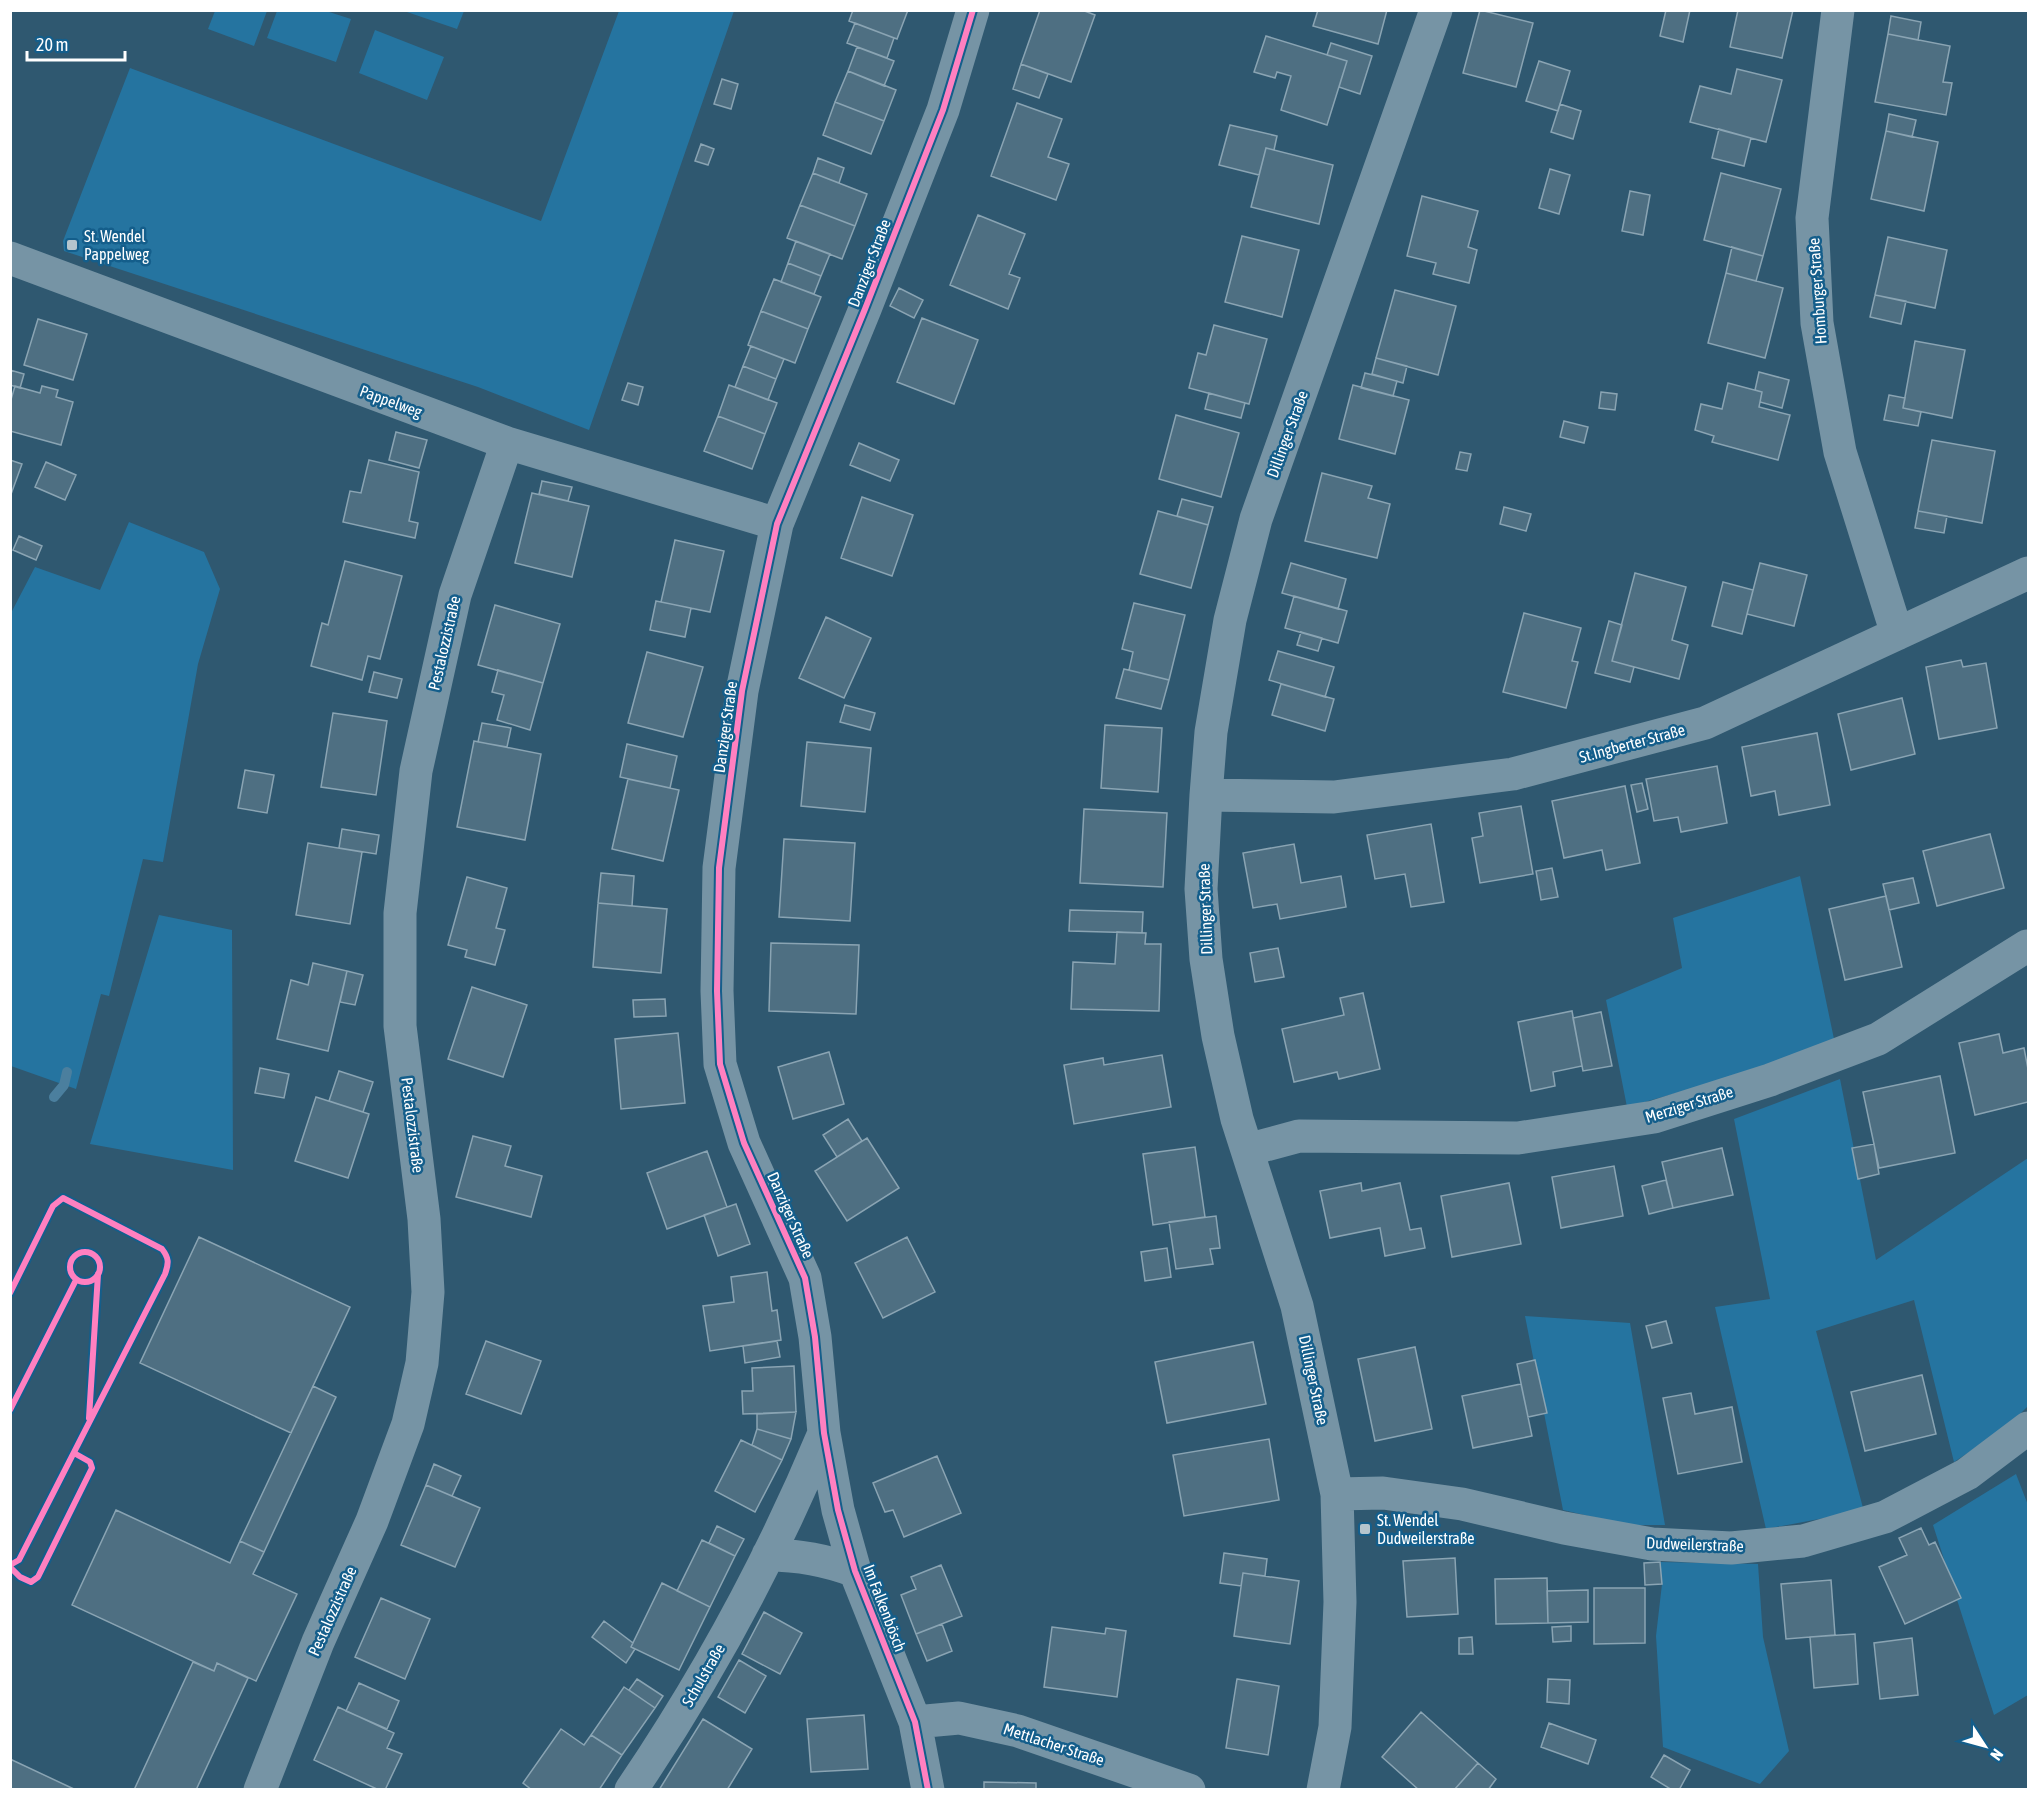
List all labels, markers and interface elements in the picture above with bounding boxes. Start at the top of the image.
scale bar [27,24,124,62]
text: 20 m [36,34,68,55]
street label: Danziger Straße [844,217,895,310]
place label: St. Wendel Pappelweg [84,227,149,264]
street label: Homburger Straße [1804,237,1831,345]
marker: St. Wendel Pappelweg [65,238,79,252]
street label: Pappelweg [357,381,425,422]
street label: Dillinger Straße [1263,388,1312,480]
street label: Pestalozzistraße [424,594,464,692]
street label: Danziger Straße [710,680,741,774]
street label: St.Ingberter Straße [1577,720,1687,767]
street label: Dillinger Straße [1194,863,1217,955]
street label: Pestalozzistraße [398,1076,428,1174]
street label: Merziger Straße [1643,1082,1735,1127]
street label: Danziger Straße [763,1169,818,1261]
street label: Dillinger Straße [1295,1334,1332,1427]
place label: St. Wendel Dudweilerstraße [1377,1511,1475,1547]
marker: St. Wendel Dudweilerstraße [1358,1522,1372,1536]
street label: Dudweilerstraße [1646,1533,1744,1555]
street label: Im Falkenbösch [860,1562,910,1654]
street label: Pestalozzistraße [304,1563,360,1659]
street label: Schulstraße [678,1641,728,1709]
north arrow [1955,1716,2015,1776]
street label: Mettlacher Straße [1001,1719,1107,1769]
text: N [1987,1746,2007,1764]

